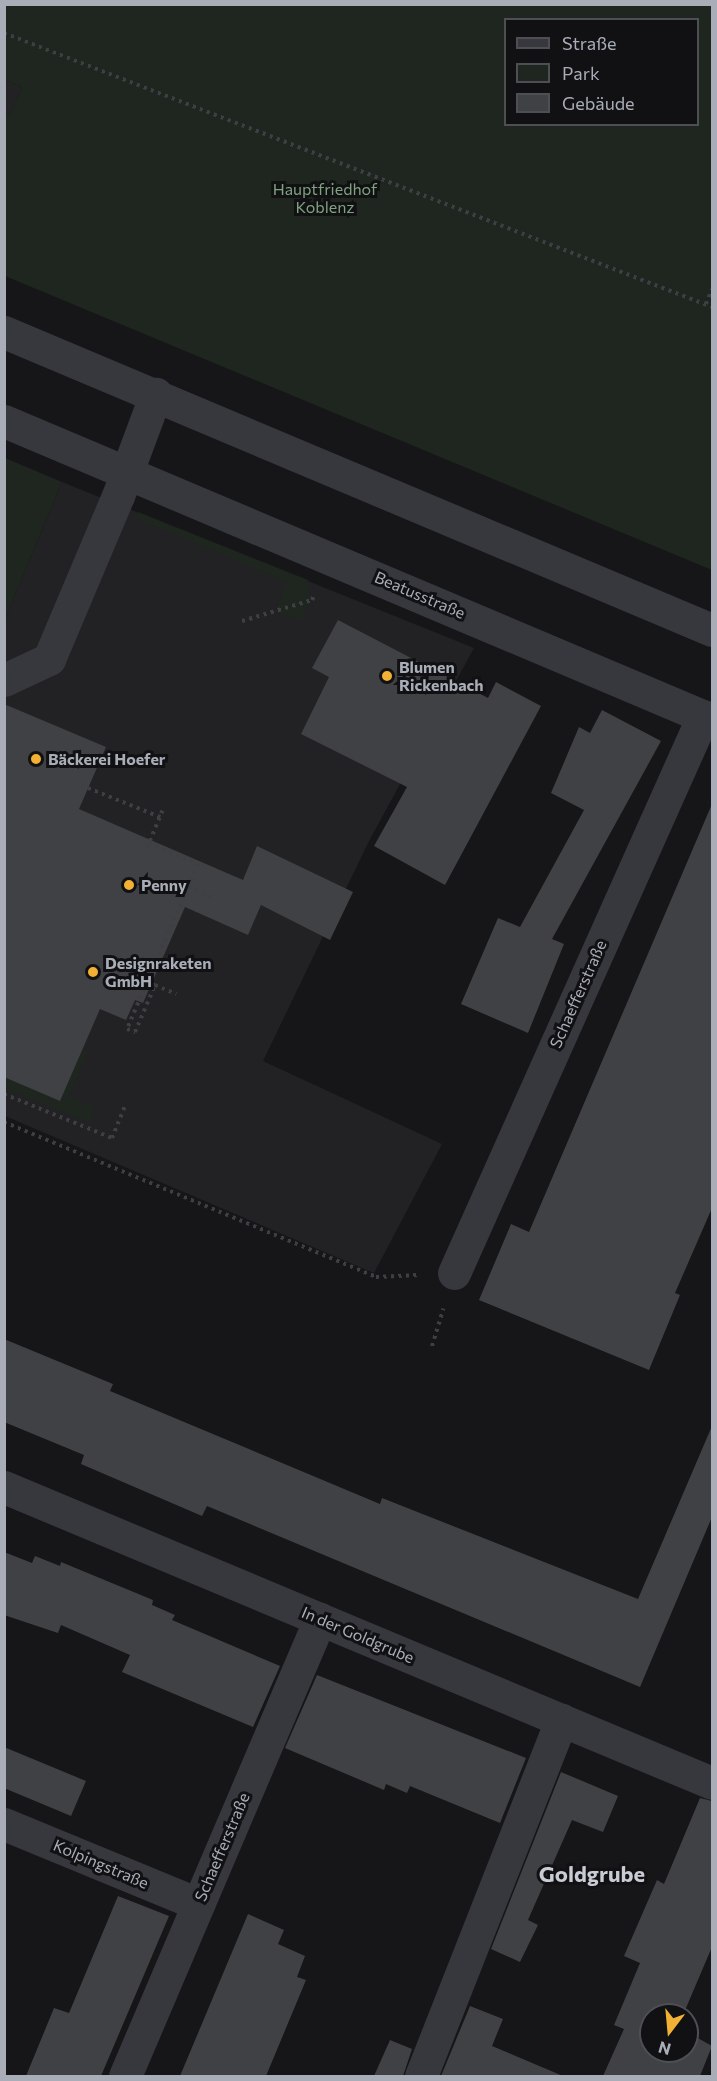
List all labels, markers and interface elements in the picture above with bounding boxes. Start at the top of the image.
legend [504,18,699,126]
text: Straße [562,32,617,54]
text: Park [562,62,600,84]
text: Gebäude [562,92,635,114]
park label: Hauptfriedhof Koblenz [273,179,377,217]
street label: Beatusstraße [372,567,468,623]
place label: Blumen Rickenbach [399,657,484,695]
marker: Blumen Rickenbach [380,669,394,683]
place label: Bäckerei Hoefer [48,749,165,769]
marker: Bäckerei Hoefer [29,752,43,766]
place label: Penny [141,875,187,895]
marker: Penny [122,878,136,892]
street label: Schaefferstraße [546,937,610,1051]
place label: Designraketen GmbH [105,953,211,991]
marker: Designraketen GmbH [86,965,100,979]
street label: In der Goldgrube [299,1603,417,1667]
street label: Schaefferstraße [190,1790,254,1904]
street label: Kolpingstraße [50,1835,152,1893]
district label: Goldgrube [539,1861,645,1887]
north arrow [639,2003,699,2063]
text: N [656,2038,673,2060]

